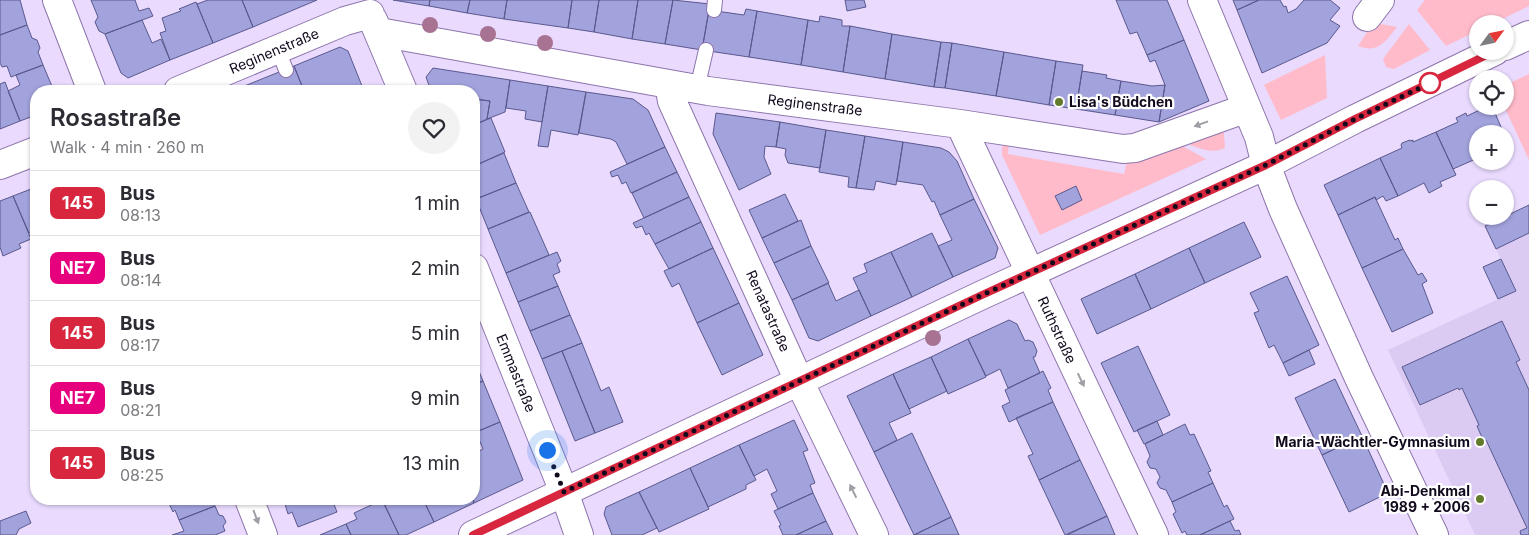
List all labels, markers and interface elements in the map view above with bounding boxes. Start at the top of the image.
north arrow [1469,15,1514,60]
map controls [1469,15,1514,225]
street label: Reginenstraße [227,24,321,77]
button: locate [1469,70,1514,115]
unlabelled marker [1419,72,1441,94]
street label: Reginenstraße [767,90,864,119]
place label: Lisa's Büdchen [1069,93,1173,110]
marker: Lisa's Büdchen [1053,96,1065,108]
button: heart [408,102,460,154]
text: Rosastraße [50,103,181,132]
one-way arrow [1193,120,1208,128]
button: + [1469,125,1514,170]
text: Walk · 4 min · 260 m [50,137,204,157]
button: − [1469,180,1514,225]
text: Bus [120,182,155,205]
text: 145 [62,192,93,213]
text: 1 min [414,192,460,215]
text: 08:13 [120,205,161,225]
text: Bus [120,247,155,270]
text: NE7 [60,257,95,278]
text: 2 min [411,257,460,280]
street label: Renatastraße [743,267,794,354]
text: 08:14 [120,270,162,290]
street label: Ruthstraße [1035,294,1080,366]
text: Bus [120,312,155,335]
text: 145 [62,322,93,343]
text: 5 min [411,322,460,345]
street label: Emmastraße [493,331,540,414]
text: 08:17 [120,335,160,355]
one-way arrow [1077,373,1085,388]
text: Bus [120,377,155,400]
text: NE7 [60,387,95,408]
text: 9 min [410,387,460,410]
text: 08:21 [120,400,161,420]
place label: Maria-Wächtler-Gymnasium [1275,433,1470,450]
marker: Maria-Wächtler-Gymnasium [1474,436,1486,448]
your location [535,438,560,463]
text: Bus [120,442,155,465]
text: 145 [62,452,93,473]
text: 13 min [403,452,460,475]
text: 08:25 [120,465,164,485]
place label: Abi-Denkmal 1989 + 2006 [1380,482,1470,515]
one-way arrow [849,484,857,498]
marker: Abi-Denkmal 1989 + 2006 [1474,493,1486,505]
one-way arrow [252,510,260,525]

